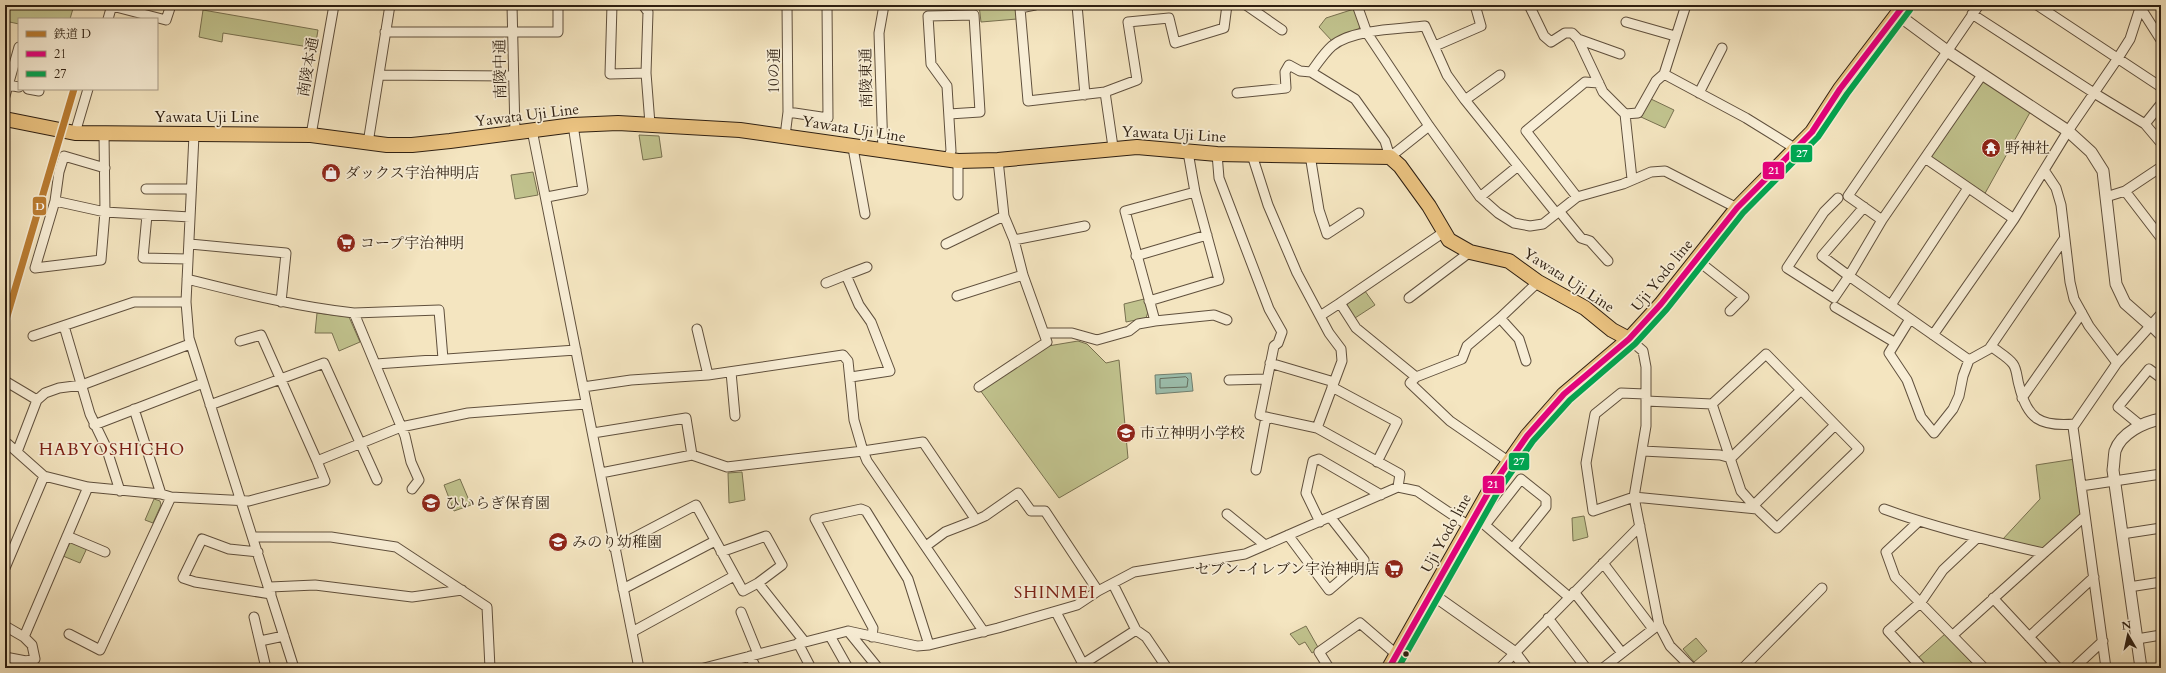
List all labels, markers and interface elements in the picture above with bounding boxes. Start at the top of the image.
legend [18,18,158,90]
text: 鉄道 D [53,26,91,42]
street label: 南陵本通 [293,36,323,98]
street label: 南陵中通 [489,39,511,99]
text: 21 [54,46,66,62]
street label: 10の通 [764,48,784,94]
street label: 南陵東通 [855,48,877,108]
text: 27 [54,66,66,82]
street label: Yawata Uji Line [474,99,580,131]
street label: Yawata Uji Line [155,107,260,127]
street label: Yawata Uji Line [801,111,907,147]
street label: Yawata Uji Line [1121,121,1227,147]
temple icon: 野神社 [1980,137,2002,159]
place label: 野神社 [2005,138,2050,158]
line badge: 27 [1790,144,1813,163]
text: 27 [1796,146,1808,161]
line badge: 21 [1762,161,1785,180]
shop icon: ダックス宇治神明店 [320,162,342,184]
place label: ダックス宇治神明店 [345,163,480,183]
text: 21 [1768,163,1780,178]
line badge: D [32,196,47,216]
text: D [35,199,45,214]
supermarket icon: コープ宇治神明 [335,232,357,254]
place label: コープ宇治神明 [360,233,464,253]
street label: Uji Yodo line [1627,235,1697,315]
street label: Yawata Uji Line [1520,243,1619,317]
school or university icon: 市立神明小学校 [1115,422,1137,444]
place label: 市立神明小学校 [1140,423,1245,443]
district label: HABYOSHICHO [39,438,185,461]
line badge: 27 [1508,452,1530,471]
text: 27 [1513,454,1525,469]
line badge: 21 [1482,475,1505,494]
text: 21 [1487,477,1499,492]
street label: Uji Yodo line [1416,490,1476,576]
school or university icon: ひいらぎ保育園 [420,492,442,514]
place label: ひいらぎ保育園 [445,493,550,513]
school or university icon: みのり幼稚園 [547,531,569,553]
place label: みのり幼稚園 [572,532,662,552]
supermarket icon: セブン-イレブン宇治神明店 [1383,558,1405,580]
place label: セブン-イレブン宇治神明店 [1195,559,1380,579]
district label: SHINMEI [1014,581,1096,604]
north arrow [2108,615,2148,655]
text: N [2121,617,2133,634]
unlabelled marker [1401,649,1411,659]

